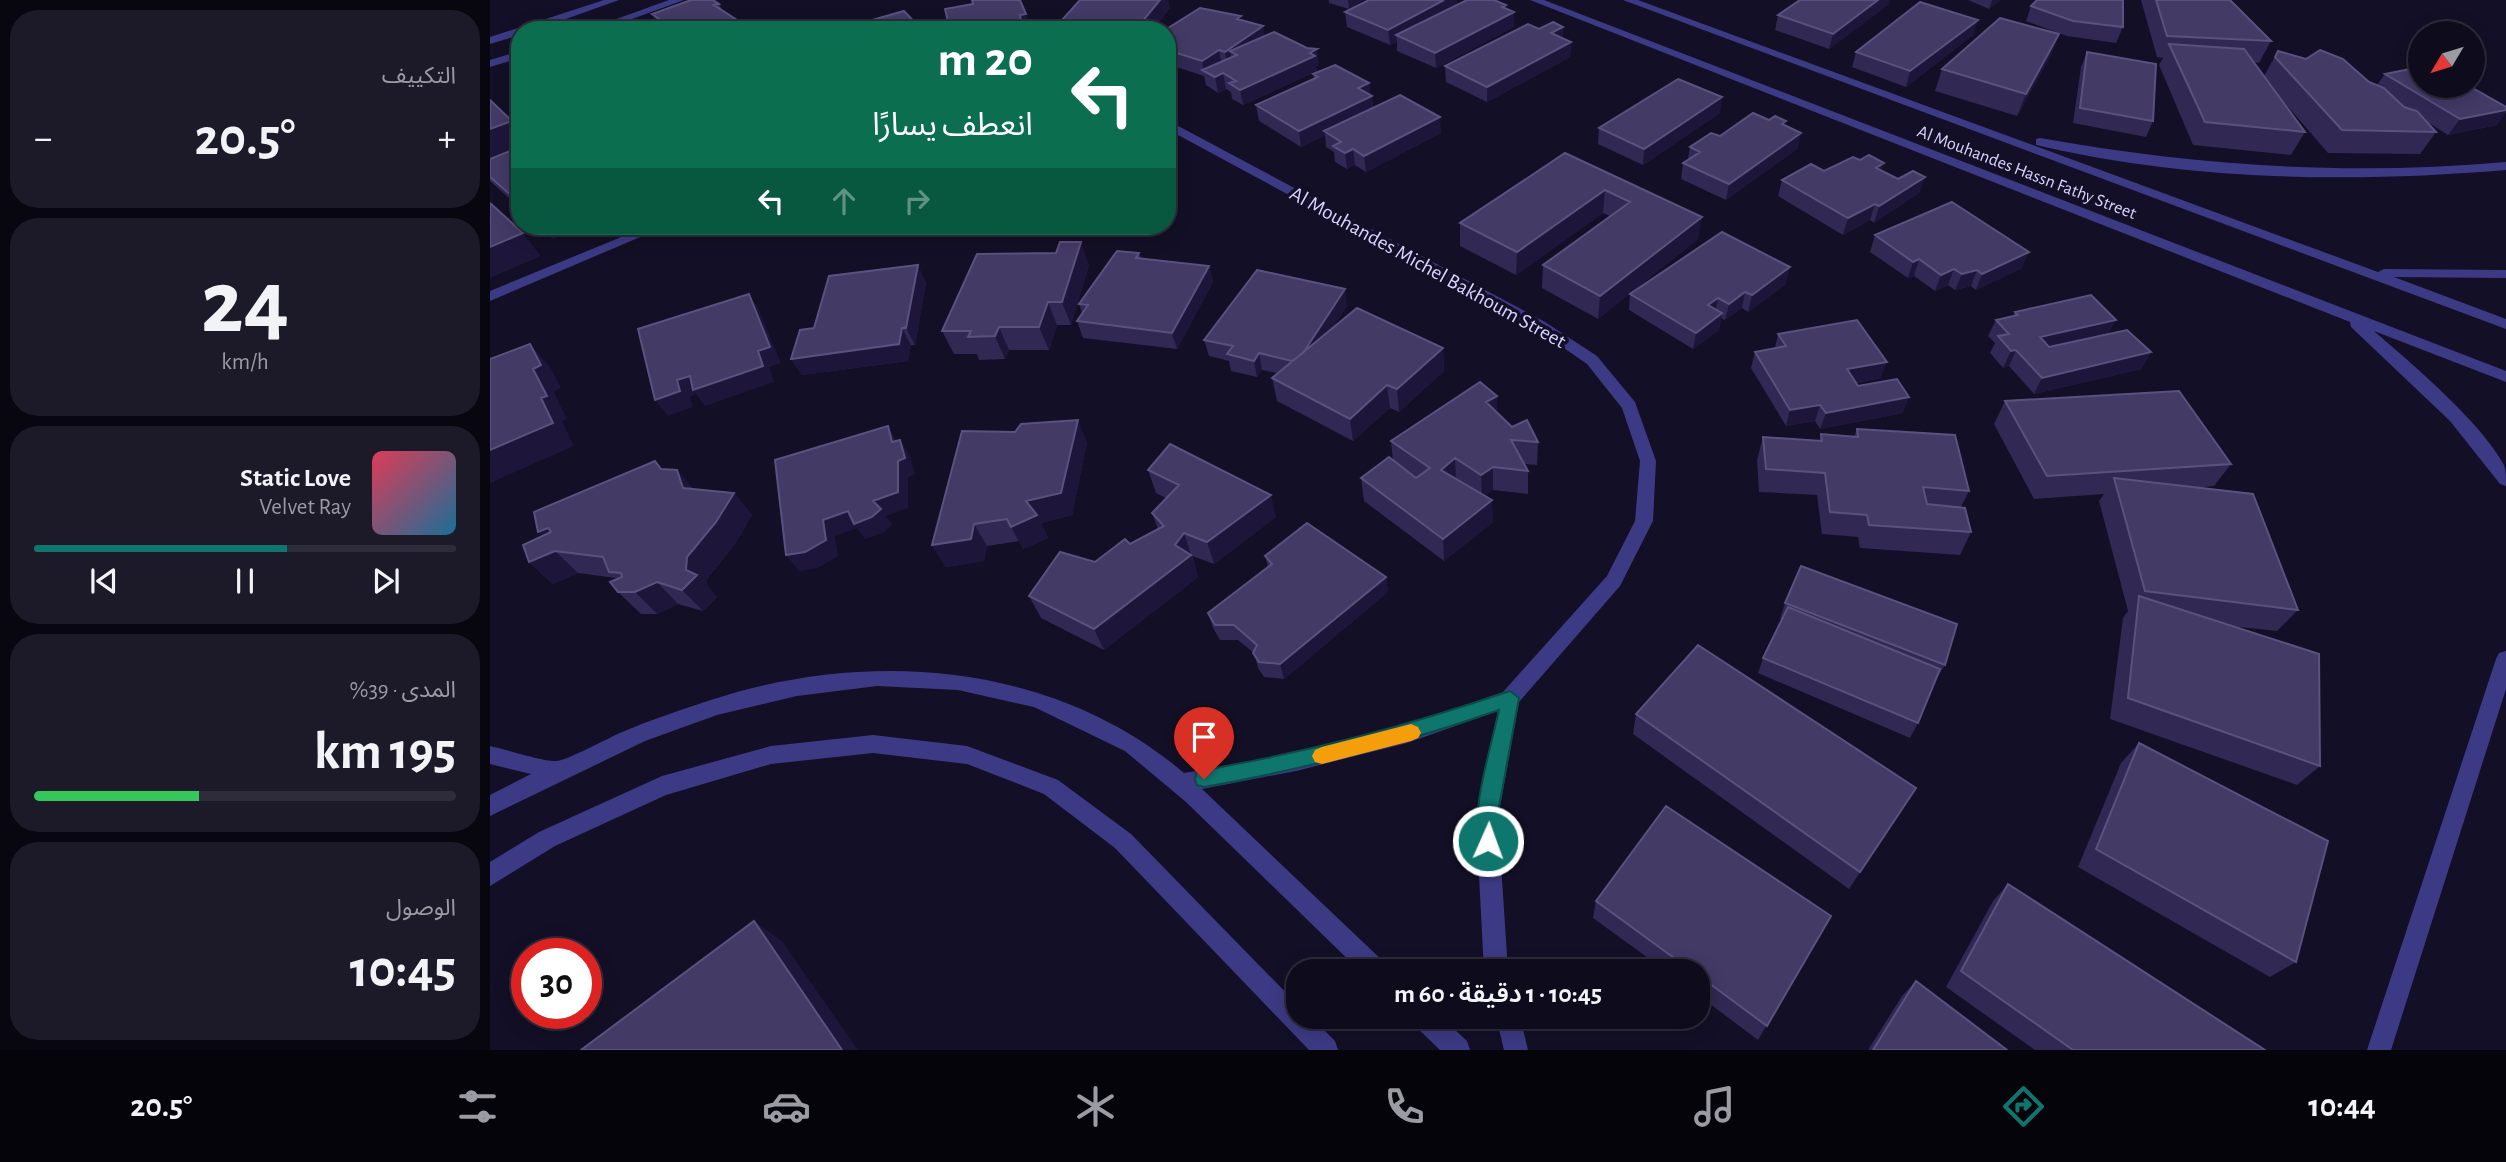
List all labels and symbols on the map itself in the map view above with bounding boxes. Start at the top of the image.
north arrow [2408,21,2485,98]
street label: Al Mouhandes Hassn Fathy Street [1915,123,2139,223]
street label: Al Mouhandes Michel Bakhoum Street [1286,183,1570,352]
pin [1174,707,1234,779]
position arrow [1451,804,1525,878]
speed limit sign: 30 [511,938,602,1029]

